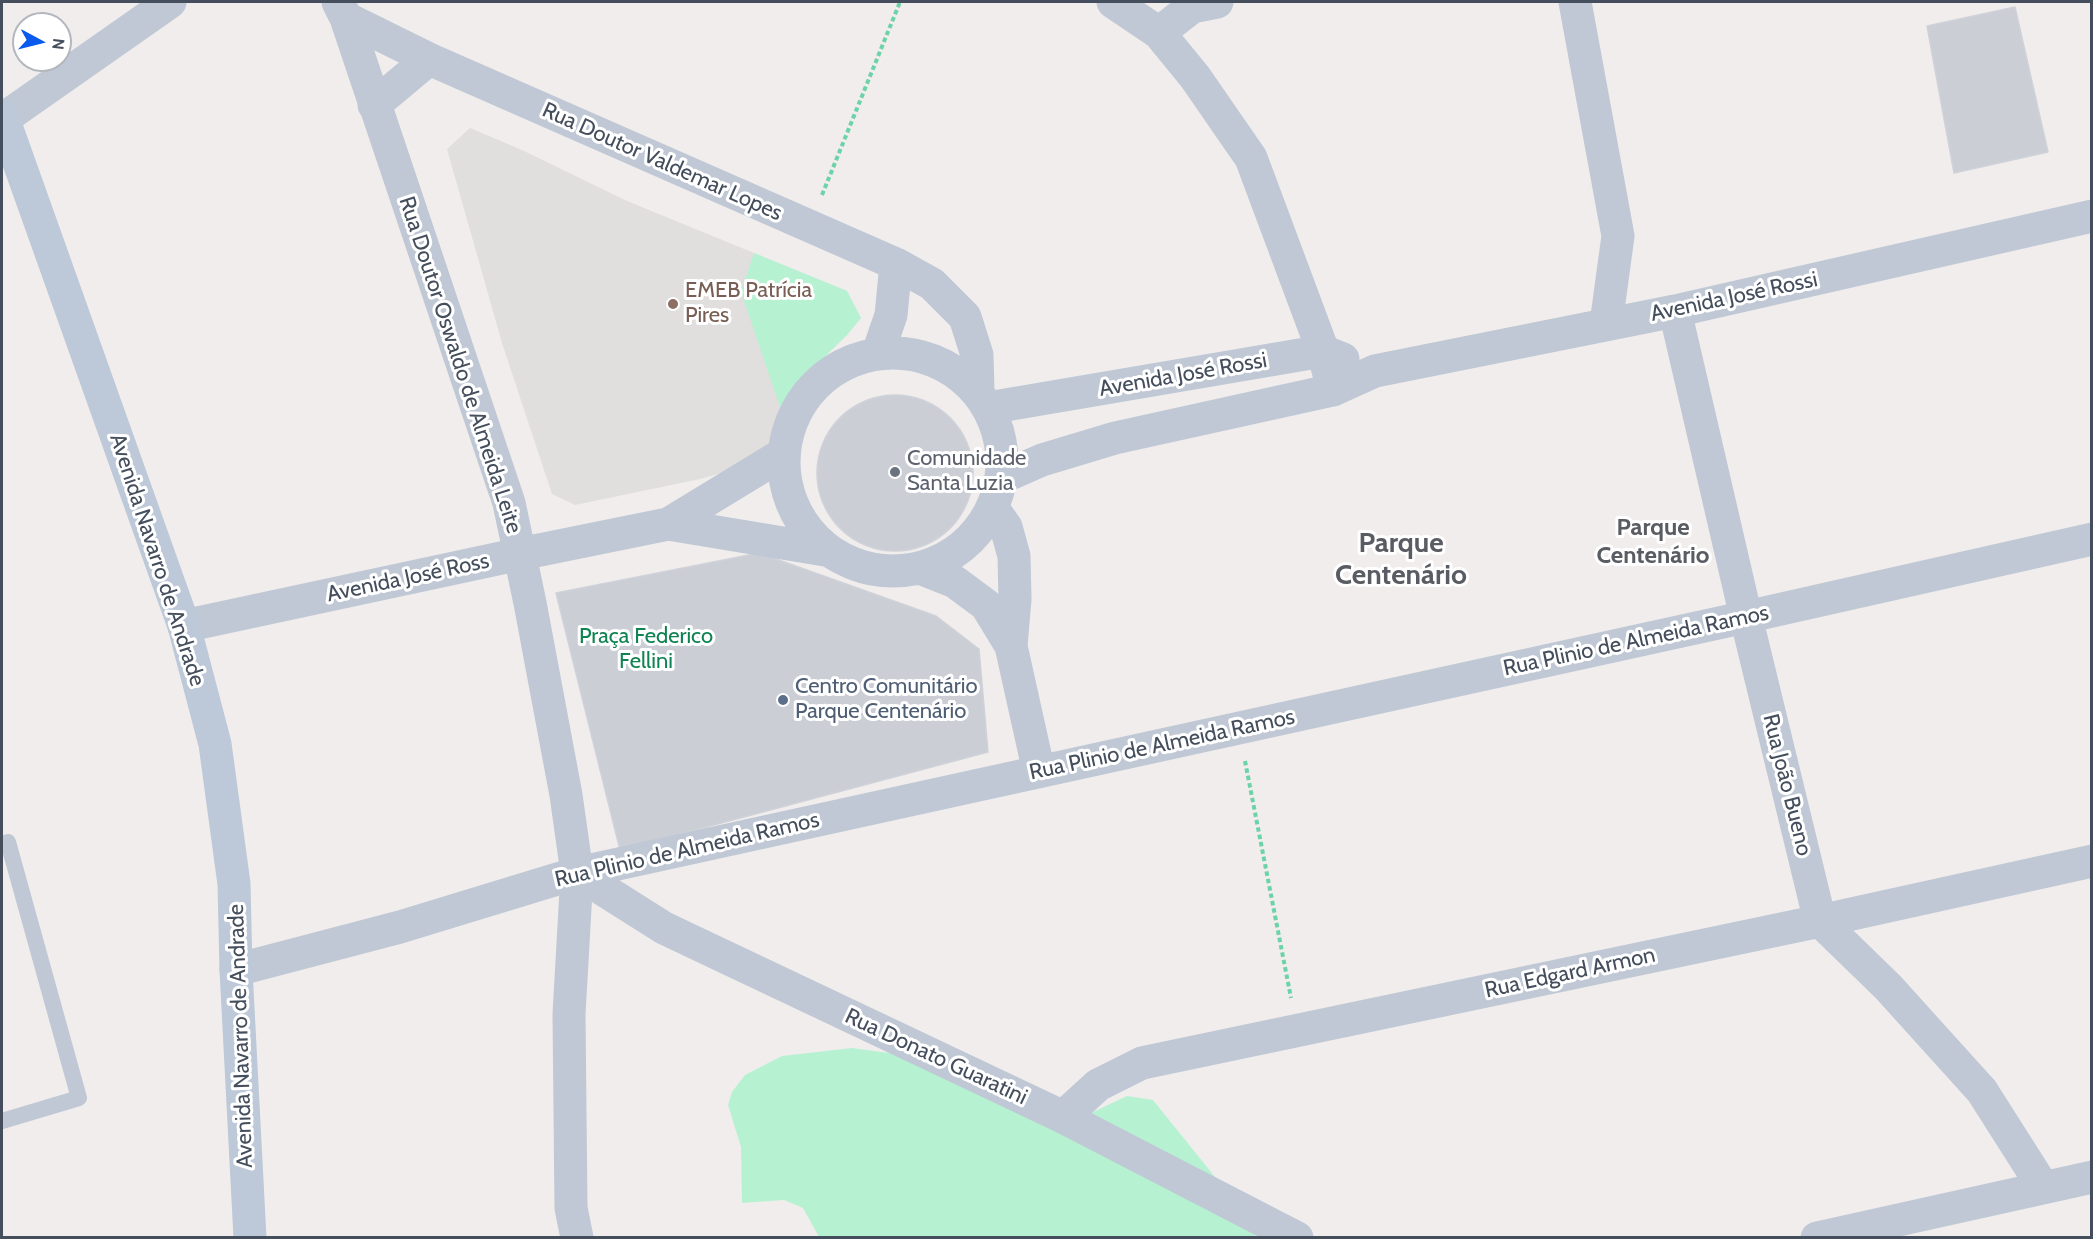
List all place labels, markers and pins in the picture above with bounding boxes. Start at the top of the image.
place label: EMEB Patrícia Pires [685,278,812,330]
marker: EMEB Patrícia Pires [666,297,680,311]
place label: Comunidade Santa Luzia [907,446,1026,498]
marker: Comunidade Santa Luzia [888,465,902,479]
place label: Centro Comunitário Parque Centenário [795,674,978,726]
marker: Centro Comunitário Parque Centenário [776,693,790,707]

